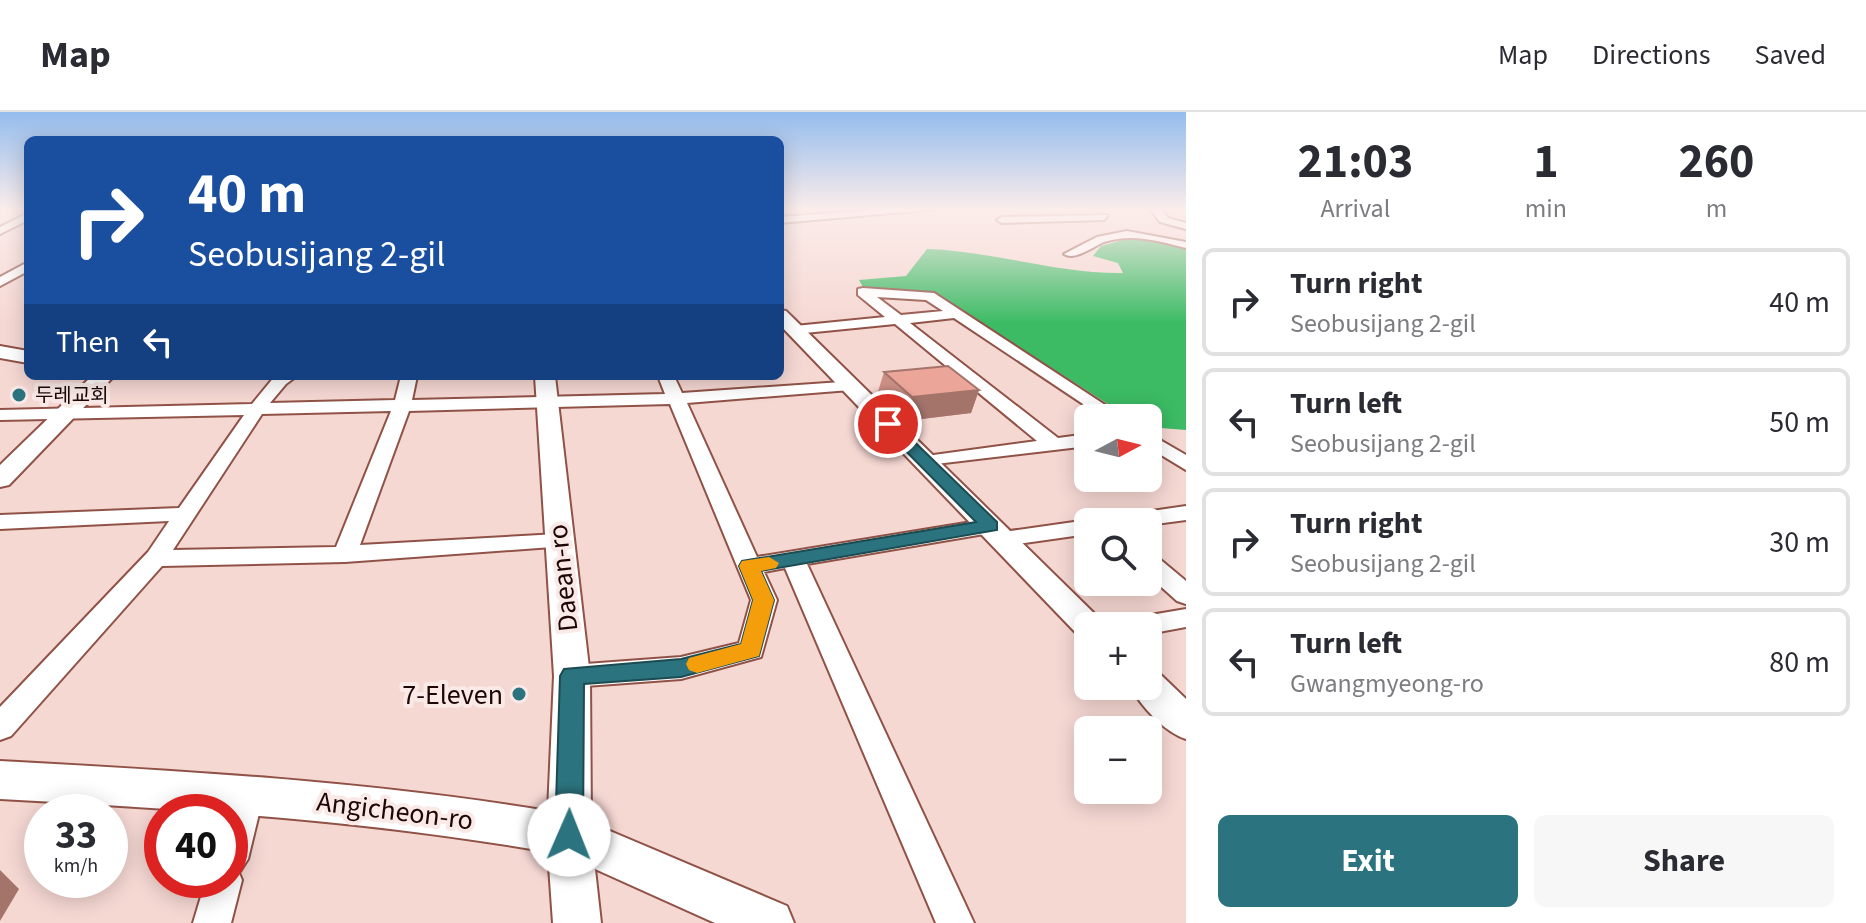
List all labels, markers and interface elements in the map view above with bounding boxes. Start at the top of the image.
text: Map [40,28,111,82]
text: Map [1498,35,1548,75]
text: Directions [1592,35,1711,75]
text: Saved [1755,35,1826,75]
text: 21:03 [1297,128,1413,196]
text: 1 [1533,128,1559,196]
text: 260 [1678,128,1754,196]
text: 40 m [188,155,306,234]
icon: right [56,168,160,272]
text: Arrival [1320,190,1390,227]
text: min [1525,190,1567,227]
text: m [1706,190,1727,227]
text: Seobusijang 2-gil [188,229,445,280]
text: Turn right [1290,262,1422,305]
icon: right [1222,280,1266,324]
text: 40 m [1769,281,1830,324]
text: Seobusijang 2-gil [1290,305,1476,342]
icon: left [136,320,180,364]
text: Then [56,321,120,364]
place label: 두레교회 [35,382,109,410]
text: Turn left [1290,382,1402,425]
marker: 두레교회 [10,386,28,404]
pin [854,390,922,458]
icon: left [1222,400,1266,444]
text: 50 m [1769,401,1830,444]
icon: arrive [866,402,910,446]
north arrow [1074,404,1162,492]
map controls [1074,404,1162,804]
text: Seobusijang 2-gil [1290,425,1476,462]
text: Turn right [1290,502,1422,545]
button: search [1074,508,1162,596]
icon: right [1222,520,1266,564]
text: 30 m [1769,521,1830,564]
street label: Daean-ro [537,522,589,633]
text: Seobusijang 2-gil [1290,545,1476,582]
button: + [1074,612,1162,700]
text: Turn left [1290,622,1402,665]
icon: left [1222,640,1266,684]
text: 80 m [1769,641,1830,684]
text: Gwangmyeong-ro [1290,665,1484,702]
place label: 7-Eleven [402,675,503,715]
marker: 7-Eleven [510,685,528,703]
button: − [1074,716,1162,804]
street label: Angicheon-ro [314,782,475,840]
position arrow [527,793,611,877]
speed limit sign: 40 [144,794,248,898]
text: 33 [55,807,97,864]
button: Exit [1218,815,1518,907]
button: Share [1534,815,1834,907]
text: km/h [54,852,98,880]

